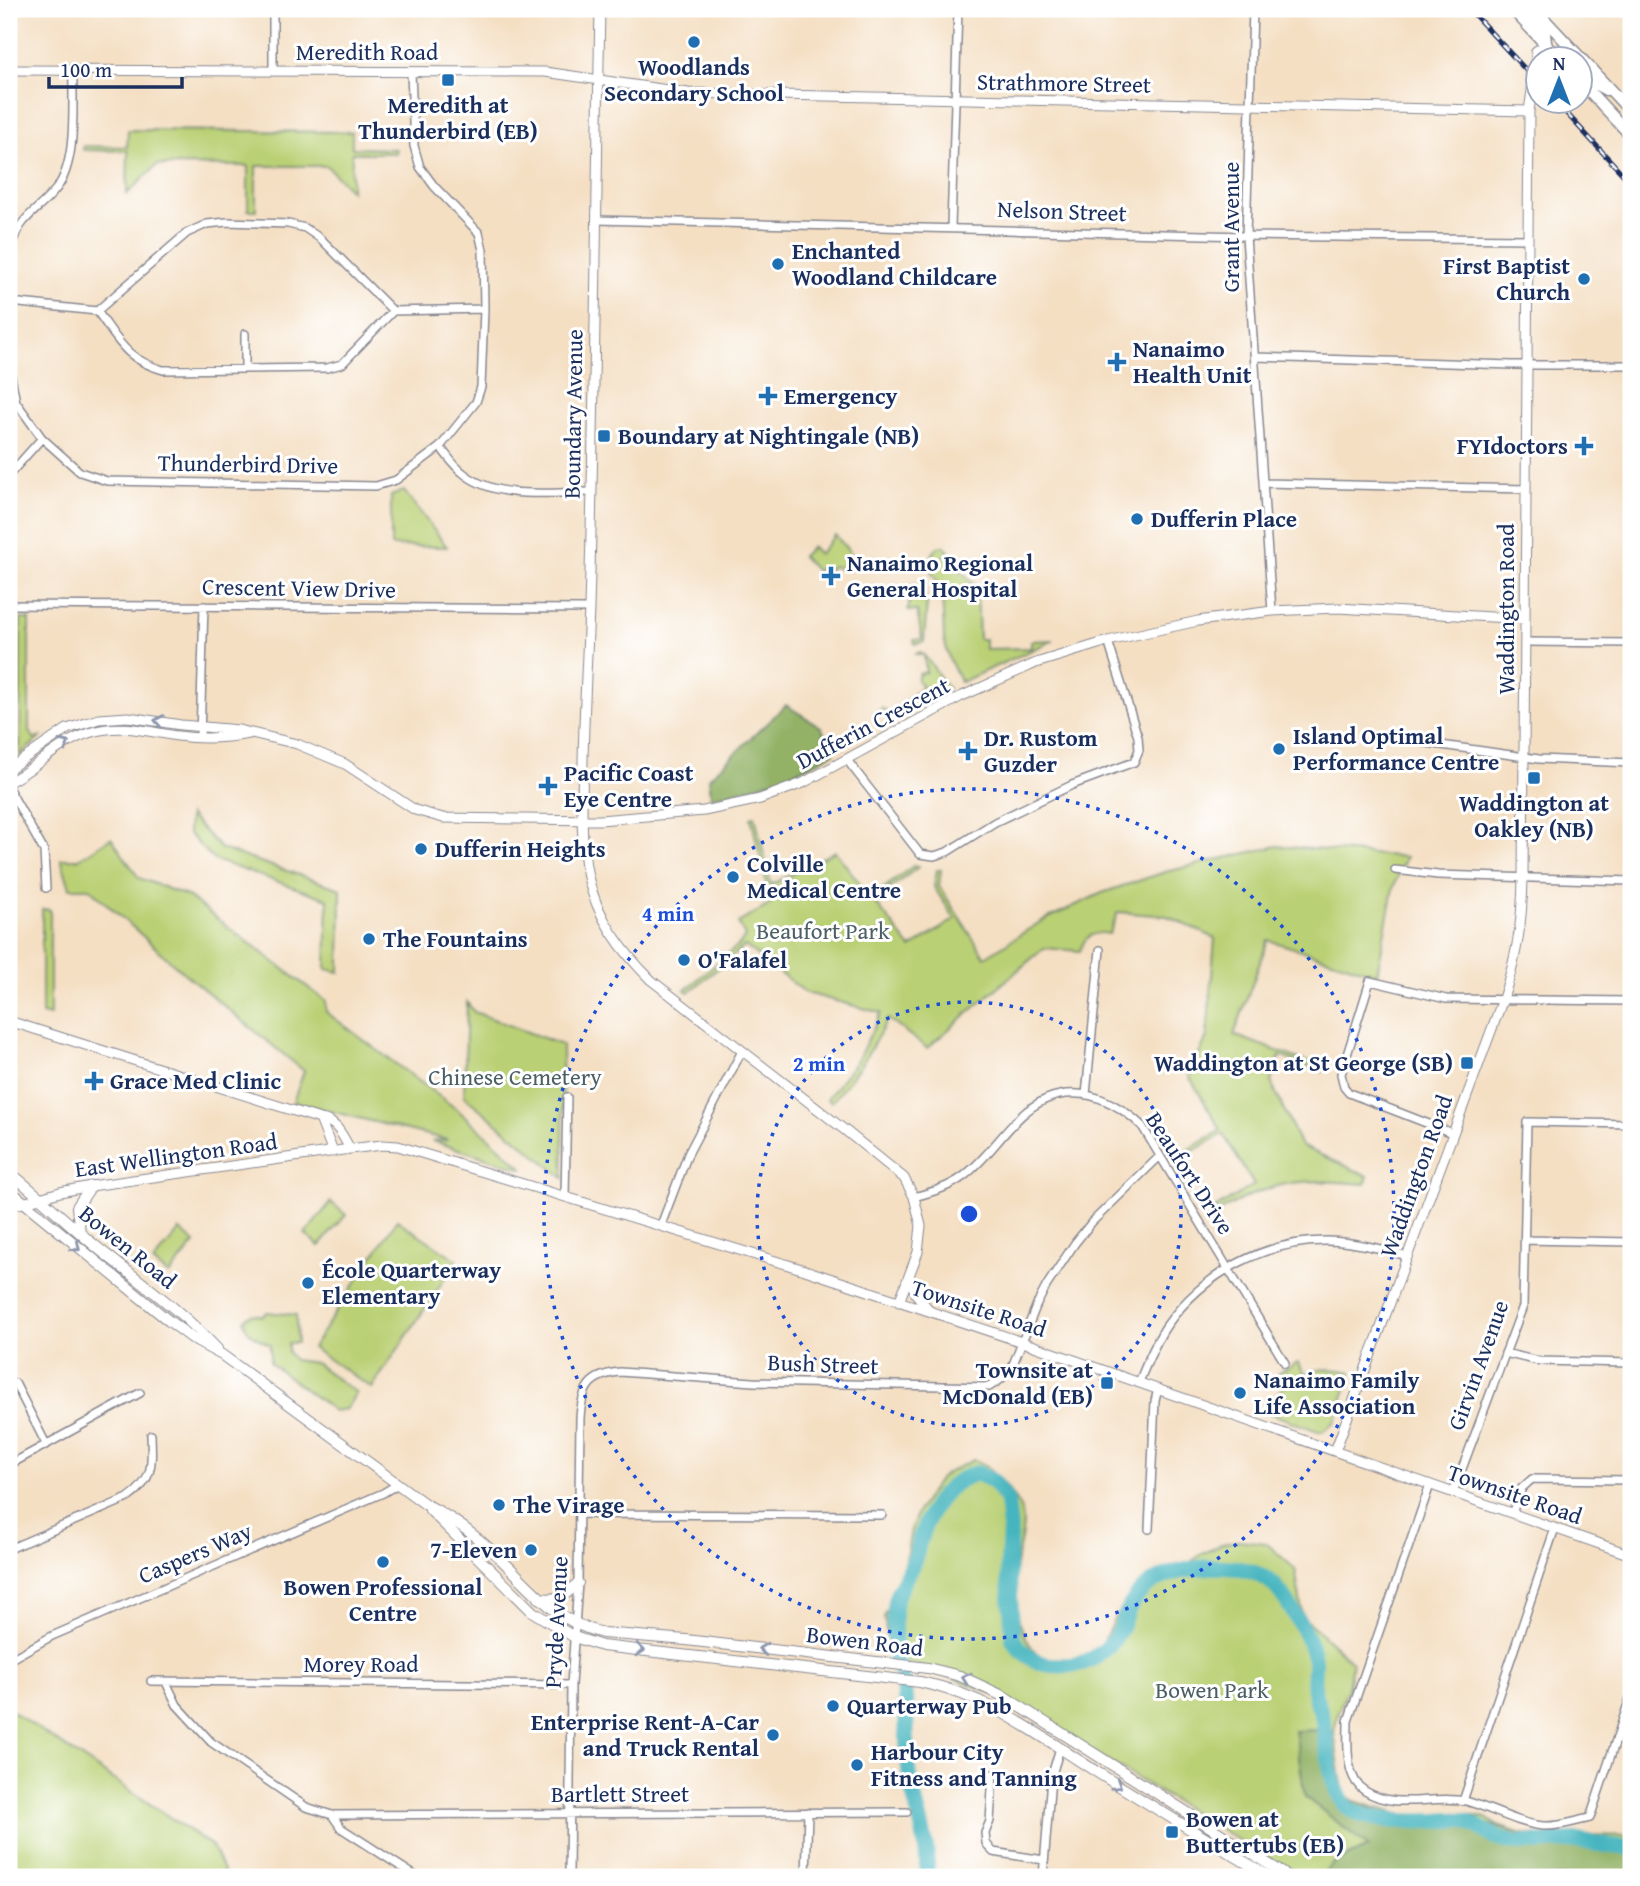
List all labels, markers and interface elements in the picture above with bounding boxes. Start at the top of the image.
marker: Woodlands Secondary School [686,34,702,50]
street label: Meredith Road [296,35,439,68]
scale bar [49,46,182,90]
north arrow [1524,46,1594,116]
text: N [1553,49,1566,77]
place label: Woodlands Secondary School [604,50,784,109]
text: 100 m [60,54,112,85]
street label: Strathmore Street [977,64,1151,101]
marker: Meredith at Thunderbird (EB) [440,72,456,88]
place label: Meredith at Thunderbird (EB) [358,88,538,147]
street label: Grant Avenue [1214,162,1247,292]
street label: Nelson Street [997,192,1127,229]
place label: Enchanted Woodland Childcare [792,234,997,293]
place label: First Baptist Church [1443,249,1570,308]
marker: Enchanted Woodland Childcare [770,256,786,272]
marker: First Baptist Church [1576,271,1592,287]
street label: Boundary Avenue [555,329,590,499]
place label: Nanaimo Health Unit [1133,332,1252,391]
marker: Nanaimo Health Unit [1107,352,1127,372]
place label: Emergency [784,379,898,412]
marker: Emergency [758,386,778,406]
place label: Boundary at Nightingale (NB) [618,419,919,452]
marker: Boundary at Nightingale (NB) [596,428,612,444]
place label: FYIdoctors [1457,429,1568,462]
marker: FYIdoctors [1574,436,1594,456]
street label: Thunderbird Drive [158,445,338,482]
place label: Dufferin Place [1151,502,1297,535]
marker: Dufferin Place [1129,511,1145,527]
street label: Waddington Road [1489,523,1522,694]
place label: Nanaimo Regional General Hospital [847,546,1033,605]
marker: Nanaimo Regional General Hospital [821,566,841,586]
street label: Crescent View Drive [202,569,396,606]
street label: Dufferin Crescent [790,668,955,777]
one-way arrow [153,714,165,729]
place label: Island Optimal Performance Centre [1293,719,1499,778]
place label: Dr. Rustom Guzder [984,721,1098,780]
one-way arrow [58,739,71,752]
marker: Dr. Rustom Guzder [958,741,978,761]
marker: Island Optimal Performance Centre [1271,741,1287,757]
place label: Pacific Coast Eye Centre [564,756,694,815]
marker: Waddington at Oakley (NB) [1526,770,1542,786]
marker: Pacific Coast Eye Centre [538,776,558,796]
place label: Waddington at Oakley (NB) [1459,786,1609,845]
place label: Dufferin Heights [435,832,606,865]
marker: Dufferin Heights [413,841,429,857]
place label: Colville Medical Centre [747,847,901,906]
marker: Colville Medical Centre [725,869,741,885]
text: 4 min [642,898,695,929]
park label: Beaufort Park [756,914,890,947]
place label: The Fountains [383,922,528,955]
marker: The Fountains [361,931,377,947]
place label: O'Falafel [698,943,787,976]
marker: O'Falafel [676,952,692,968]
place label: Waddington at St George (SB) [1154,1046,1453,1079]
text: 2 min [793,1048,846,1079]
marker: Waddington at St George (SB) [1459,1055,1475,1071]
park label: Chinese Cemetery [428,1060,602,1093]
place label: Grace Med Clinic [110,1064,281,1097]
marker: Grace Med Clinic [84,1071,104,1091]
street label: Waddington Road [1371,1089,1460,1262]
street label: Beaufort Drive [1138,1105,1243,1241]
street label: East Wellington Road [73,1124,280,1185]
street label: Bowen Road [72,1197,185,1297]
centre of rings [957,1202,981,1226]
one-way arrow [68,1238,80,1251]
place label: École Quarterway Elementary [322,1253,501,1312]
street label: Townsite Road [907,1270,1052,1345]
marker: École Quarterway Elementary [300,1275,316,1291]
street label: Girvin Avenue [1439,1295,1516,1434]
street label: Bush Street [767,1345,879,1382]
place label: Townsite at McDonald (EB) [943,1353,1093,1412]
place label: Nanaimo Family Life Association [1254,1363,1419,1422]
marker: Townsite at McDonald (EB) [1099,1375,1115,1391]
marker: Nanaimo Family Life Association [1232,1385,1248,1401]
street label: Townsite Road [1443,1455,1588,1532]
place label: The Virage [513,1488,625,1521]
marker: The Virage [491,1497,507,1513]
street label: Caspers Way [133,1514,257,1591]
place label: 7-Eleven [430,1533,517,1566]
marker: 7-Eleven [523,1542,539,1558]
marker: Bowen Professional Centre [375,1554,391,1570]
street label: Pryde Avenue [536,1555,575,1689]
place label: Bowen Professional Centre [284,1570,483,1629]
street label: Bowen Road [805,1617,926,1664]
one-way arrow [757,1641,769,1656]
one-way arrow [634,1643,646,1658]
street label: Morey Road [303,1647,419,1680]
one-way arrow [960,1673,972,1687]
park label: Bowen Park [1155,1673,1269,1706]
place label: Quarterway Pub [847,1689,1012,1722]
marker: Quarterway Pub [825,1698,841,1714]
place label: Enterprise Rent-A-Car and Truck Rental [531,1705,759,1764]
marker: Enterprise Rent-A-Car and Truck Rental [765,1727,781,1743]
place label: Harbour City Fitness and Tanning [871,1735,1077,1794]
marker: Harbour City Fitness and Tanning [849,1757,865,1773]
street label: Bartlett Street [551,1777,689,1810]
one-way arrow [1110,1777,1123,1790]
place label: Bowen at Buttertubs (EB) [1186,1802,1344,1861]
marker: Bowen at Buttertubs (EB) [1164,1824,1180,1840]

